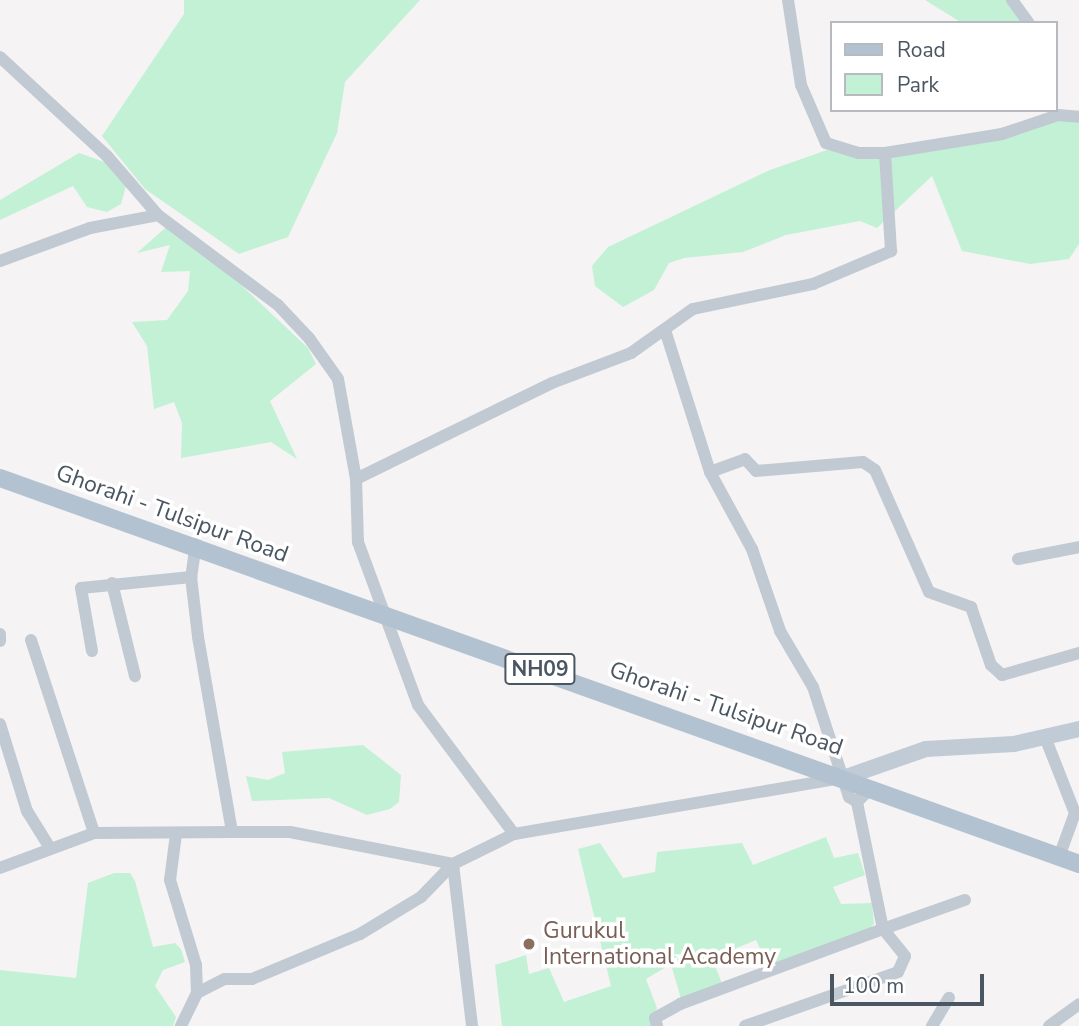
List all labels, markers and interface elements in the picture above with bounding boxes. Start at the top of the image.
legend [830,21,1058,112]
text: Road [897,36,946,64]
text: Park [897,71,939,99]
street label: Ghorahi - Tulsipur Road [52,459,292,569]
road number: NH09 [503,652,577,686]
street label: Ghorahi - Tulsipur Road [606,656,846,762]
place label: Gurukul International Academy [543,917,776,971]
marker: Gurukul International Academy [521,936,537,952]
scale bar [834,960,988,1004]
text: 100 m [843,972,904,1000]

